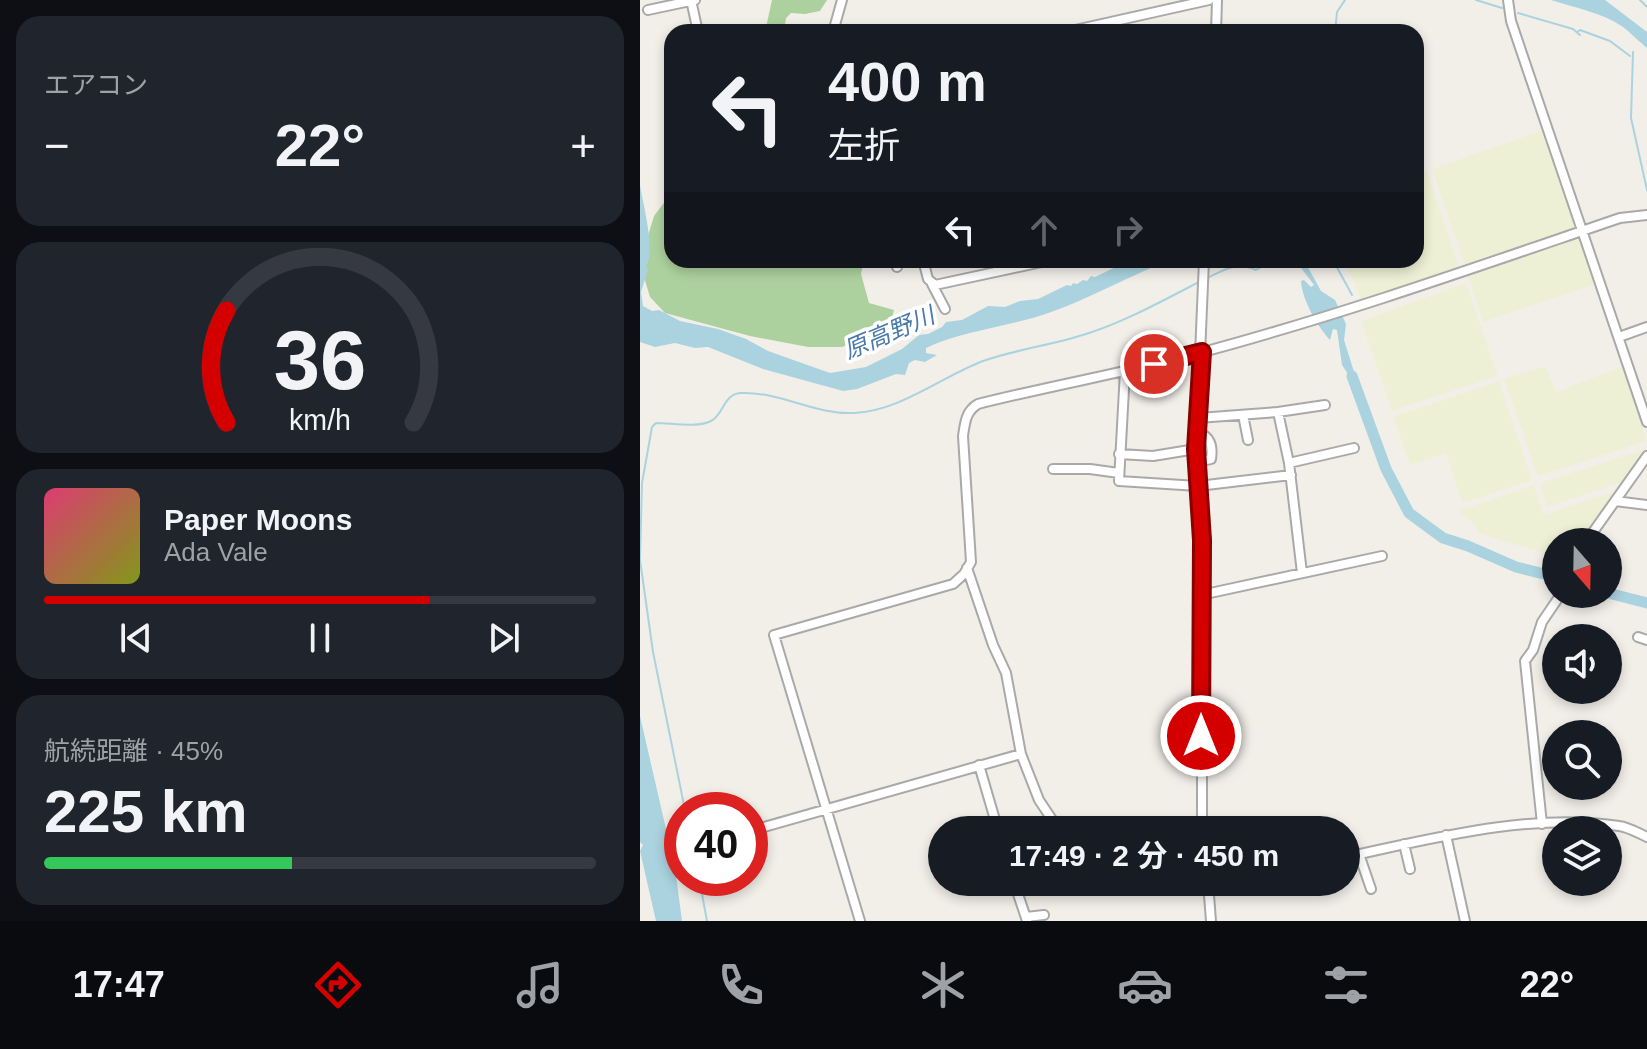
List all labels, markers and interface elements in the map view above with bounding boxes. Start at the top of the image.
text: 400 m [828,50,987,113]
icon: left [696,56,800,160]
text: エアコン [44,70,148,100]
text: 22° [275,112,365,179]
text: − [44,121,70,170]
text: + [570,121,596,170]
text: 左折 [828,125,900,166]
icon: left [938,208,982,252]
icon: ahead [1022,208,1066,252]
icon: right [1106,208,1150,252]
water label: 原高野川 [839,300,941,364]
text: 36 [274,314,366,407]
pin [1120,330,1188,398]
icon: arrive [1132,342,1176,386]
text: km/h [289,405,351,437]
text: Paper Moons [164,503,352,536]
north arrow [1542,528,1622,608]
map controls [1542,528,1622,896]
text: Ada Vale [164,537,268,567]
icon: previous [114,616,158,660]
icon: pause [298,616,342,660]
icon: next [482,616,526,660]
button: sound [1542,624,1622,704]
position arrow [1159,694,1243,778]
button: search [1542,720,1622,800]
text: 航続距離 · 45% [44,736,223,766]
text: 225 km [44,778,248,845]
speed limit sign: 40 [664,792,768,896]
button: layers [1542,816,1622,896]
text: 17:49 · 2 分 · 450 m [1009,839,1279,872]
icon: directions [310,957,366,1013]
icon: music [512,957,568,1013]
icon: phone [713,957,769,1013]
icon: climate [915,957,971,1013]
icon: car [1117,957,1173,1013]
icon: filters [1318,957,1374,1013]
text: 17:47 [73,964,165,1005]
text: 22° [1520,964,1574,1005]

